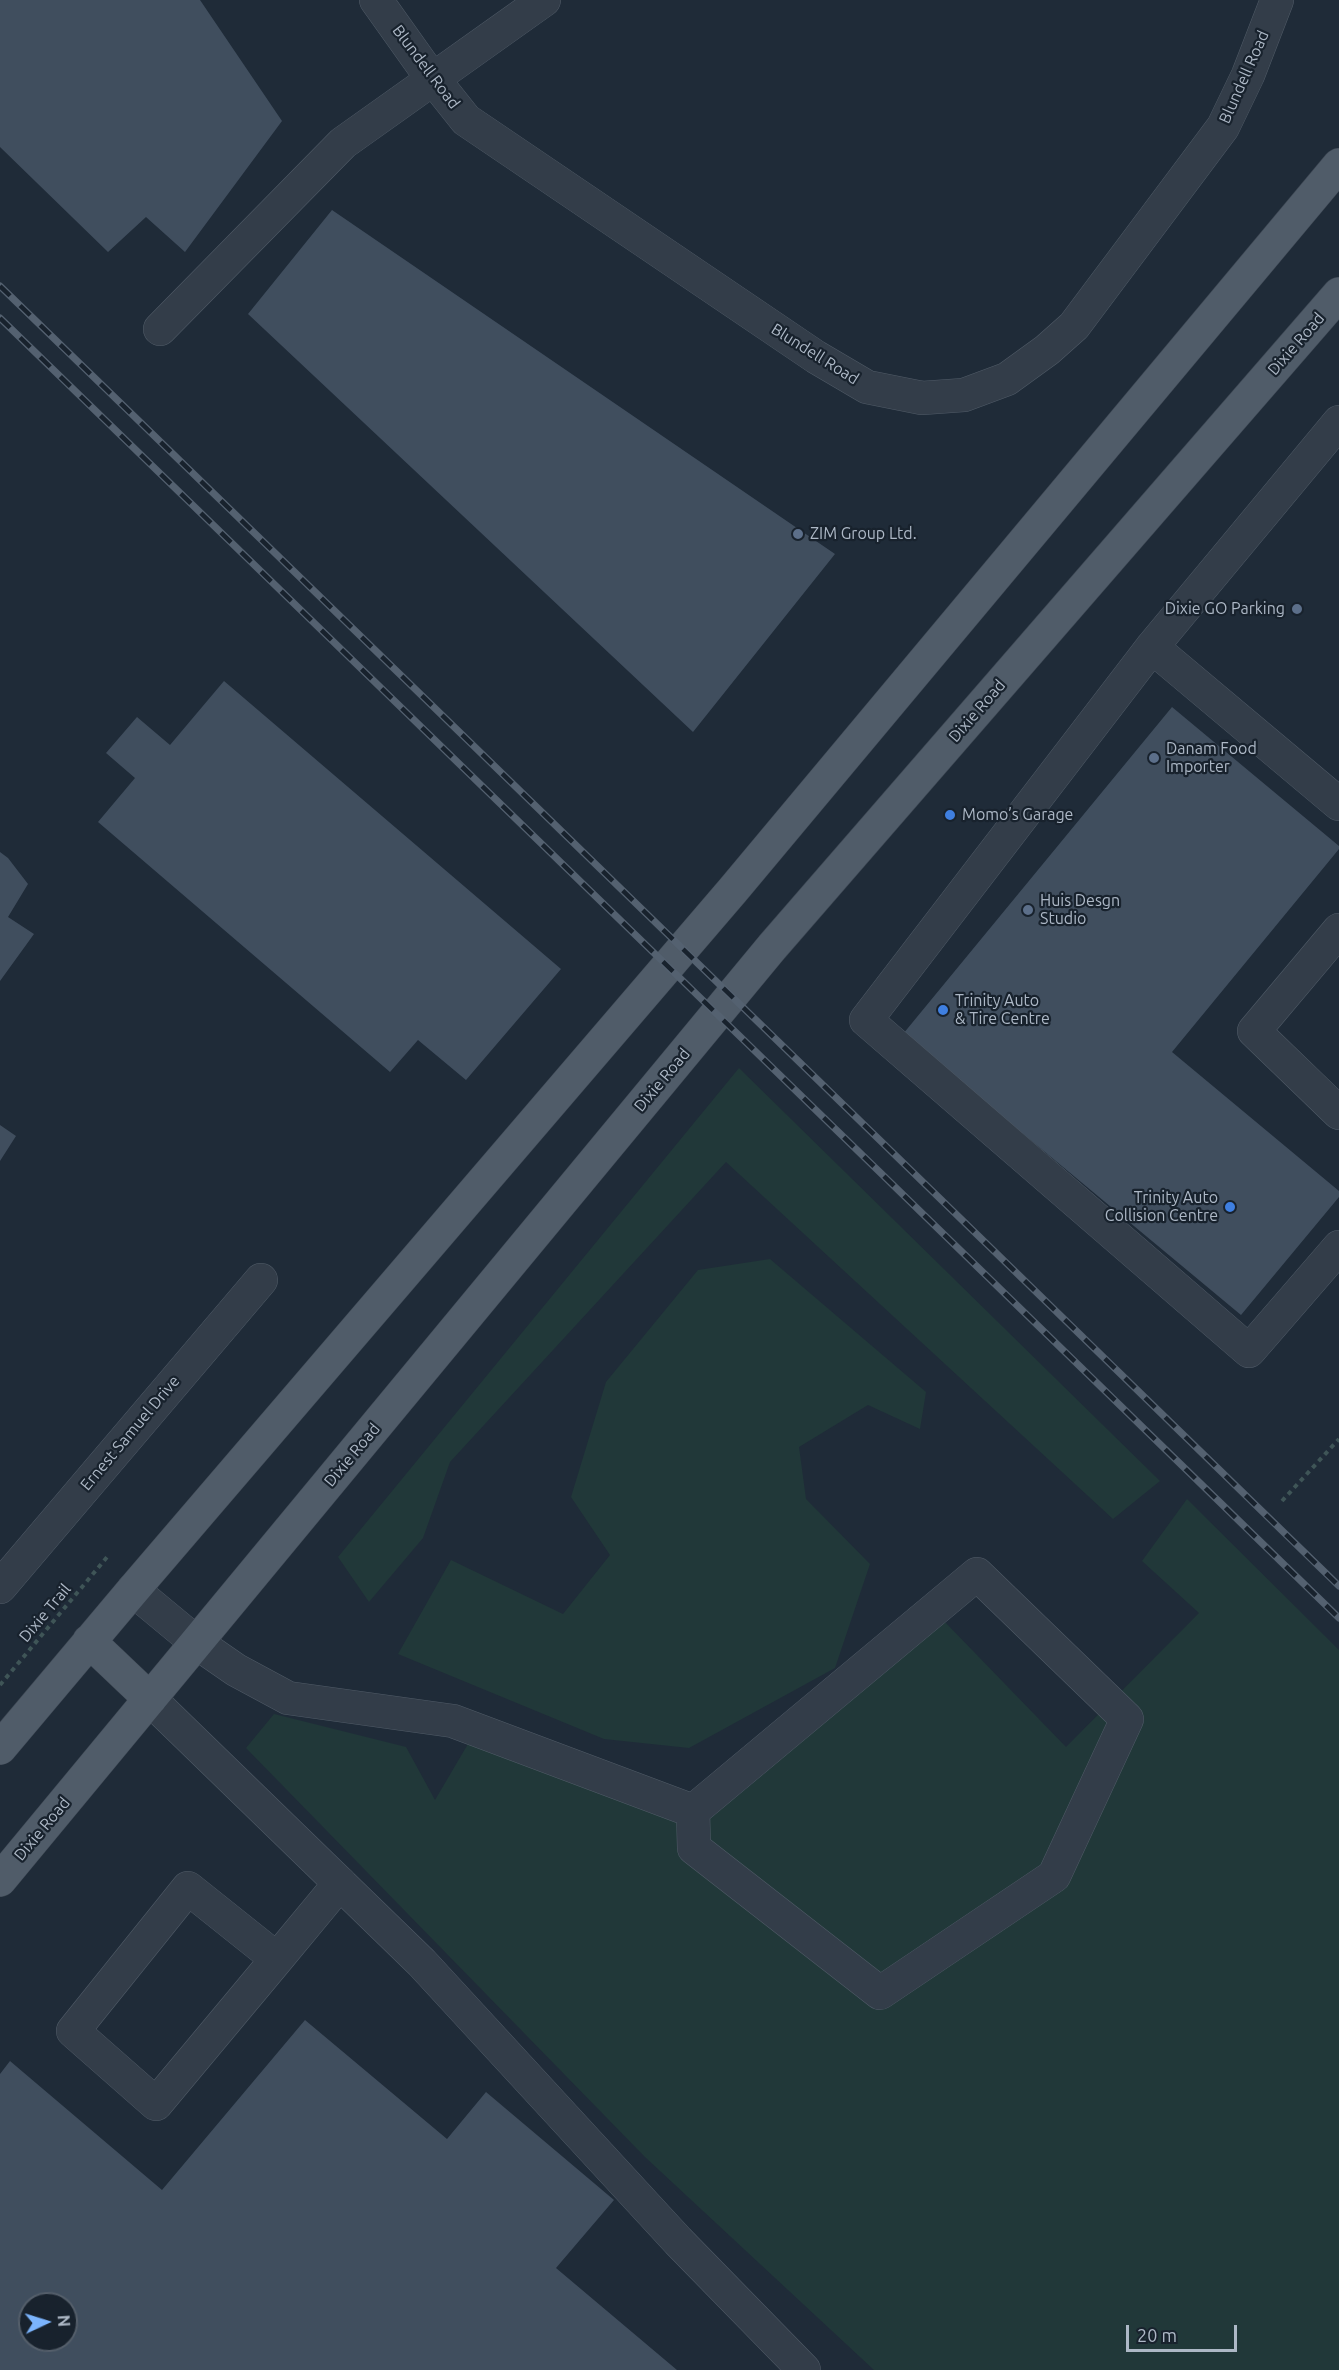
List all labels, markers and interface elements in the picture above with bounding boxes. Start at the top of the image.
street label: Blundell Road [388,21,464,113]
street label: Blundell Road [1215,28,1273,126]
street label: Dixie Road [1264,309,1328,379]
street label: Blundell Road [768,319,862,389]
place label: ZIM Group Ltd. [810,524,917,544]
marker: ZIM Group Ltd. [791,527,805,541]
place label: Dixie GO Parking [1165,599,1285,619]
marker: Dixie GO Parking [1290,602,1304,616]
street label: Dixie Road [945,676,1009,746]
place label: Danam Food Importer [1166,739,1257,777]
marker: Danam Food Importer [1147,751,1161,765]
place label: Momo’s Garage [962,805,1073,825]
marker: Momo’s Garage [943,808,957,822]
place label: Huis Desgn Studio [1040,891,1120,929]
marker: Huis Desgn Studio [1021,903,1035,917]
place label: Trinity Auto & Tire Centre [955,991,1050,1029]
marker: Trinity Auto & Tire Centre [936,1003,950,1017]
street label: Dixie Road [630,1045,694,1115]
place label: Trinity Auto Collision Centre [1105,1188,1218,1226]
marker: Trinity Auto Collision Centre [1223,1200,1237,1214]
street label: Ernest Samuel Drive [76,1372,184,1494]
street label: Dixie Road [320,1420,384,1490]
street label: Dixie Trail [15,1580,75,1646]
street label: Dixie Road [10,1794,74,1864]
north arrow [18,2292,78,2352]
scale bar [1129,2313,1240,2351]
text: N [55,2314,73,2327]
text: 20 m [1137,2325,1177,2345]

